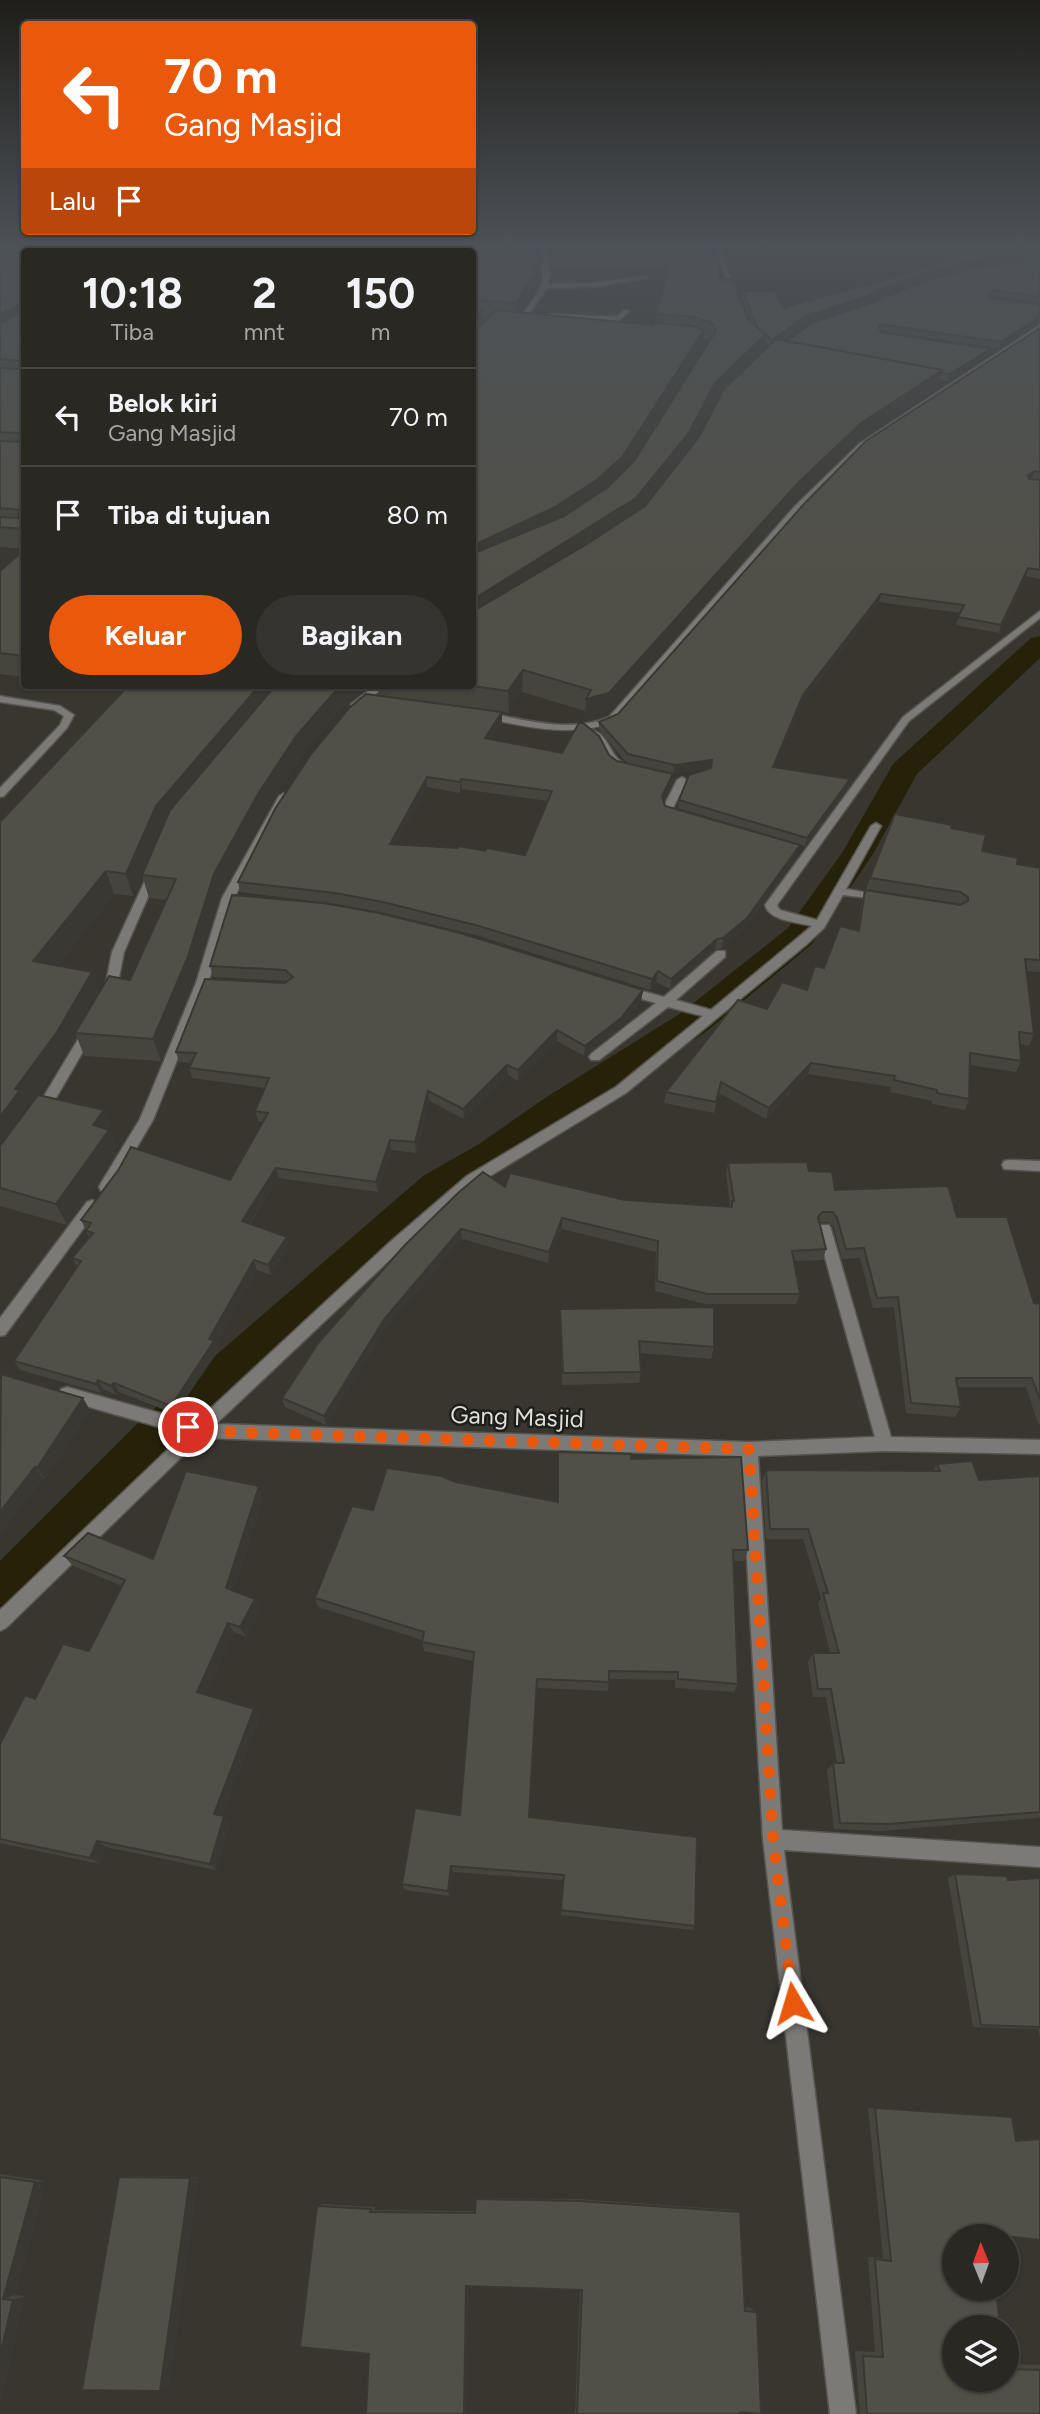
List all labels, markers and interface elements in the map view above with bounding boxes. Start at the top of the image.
text: 70 m [164,46,277,105]
icon: left [49,49,140,140]
text: Gang Masjid [164,106,342,144]
icon: arrive [110,182,148,220]
text: Lalu [49,185,96,217]
text: 10:18 [82,268,183,319]
text: 2 [252,268,276,319]
text: 150 [346,268,415,319]
text: Tiba [111,318,154,346]
text: mnt [244,318,285,346]
text: m [371,318,390,346]
text: Belok kiri [108,387,217,419]
icon: left [49,398,87,436]
text: 70 m [389,401,448,433]
text: Gang Masjid [108,419,236,447]
icon: arrive [49,496,87,534]
text: Tiba di tujuan [108,499,270,531]
text: 80 m [387,499,448,531]
button: Keluar [49,595,242,675]
button: Bagikan [256,595,448,675]
pin [158,1397,218,1457]
street label: Gang Masjid [450,1400,584,1433]
icon: arrive [169,1408,207,1446]
position arrow [756,1966,830,2040]
north arrow [942,2224,1018,2301]
map controls [942,2224,1019,2392]
button: layers [942,2315,1019,2392]

